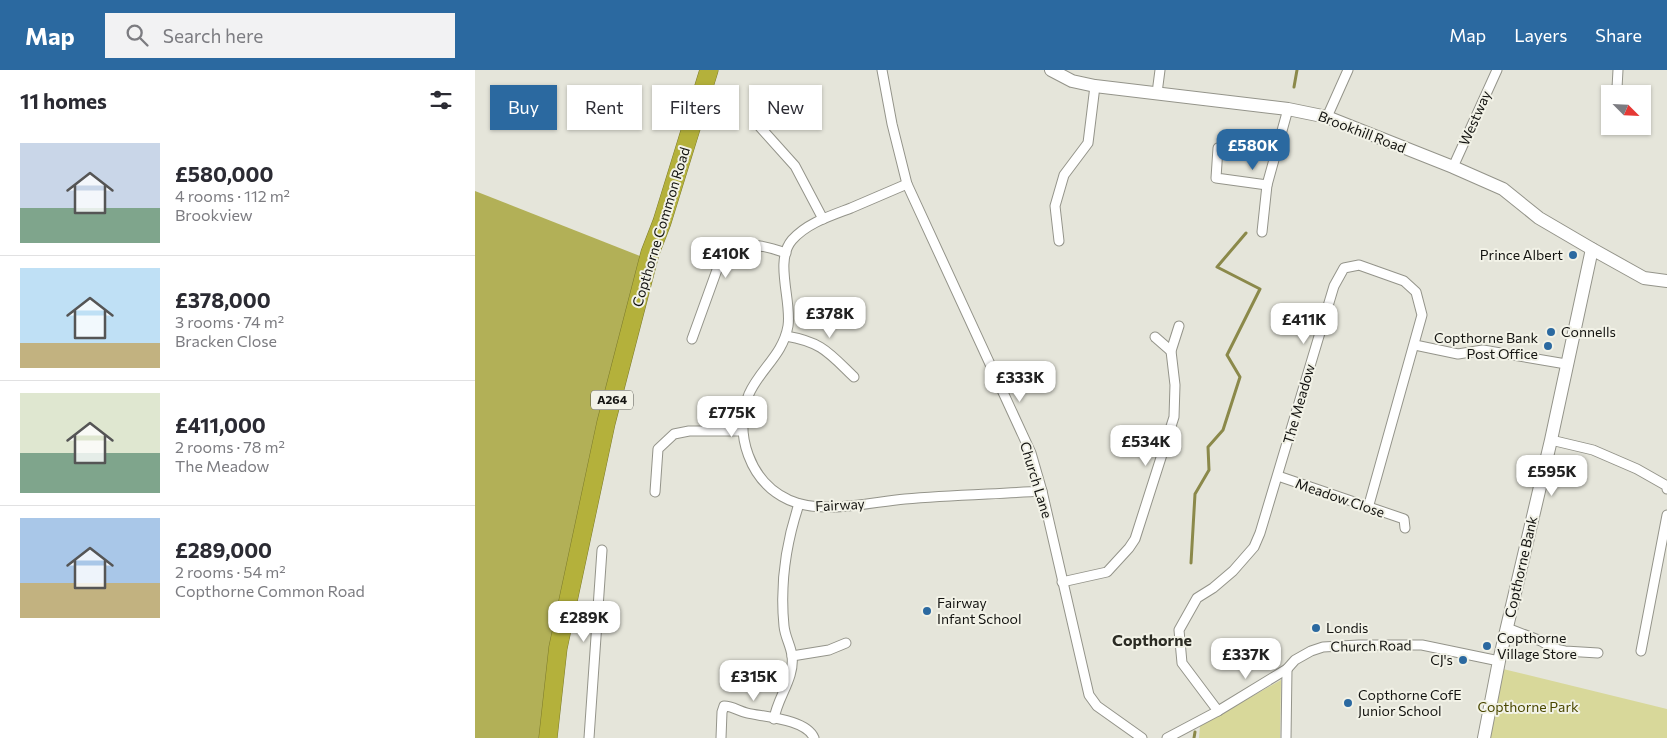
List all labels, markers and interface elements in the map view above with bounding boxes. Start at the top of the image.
search box [105,13,455,58]
text: Map [25,21,75,50]
icon: search [123,21,151,49]
text: Search here [163,24,263,47]
text: Map [1449,24,1486,46]
text: Layers [1514,24,1567,46]
text: Share [1595,24,1642,46]
chip: Buy [490,85,557,130]
chip: Rent [567,85,642,130]
chip: Filters [652,85,739,130]
chip: New [749,85,822,130]
north arrow [1601,85,1651,135]
map controls [1601,85,1651,135]
icon: filters [427,86,455,114]
text: 11 homes [20,88,107,113]
street label: Westway [1455,88,1494,148]
street label: Brookhill Road [1316,107,1409,156]
pin: £580K [1218,128,1288,171]
text: £580K [1228,135,1278,154]
street label: Copthorne Common Road [628,145,693,309]
text: £580,000 [175,161,273,186]
icon: home [60,163,120,223]
text: 4 rooms · 112 m² [175,186,290,205]
text: Brookview [175,205,253,224]
pin: £410K [691,236,761,279]
text: £410K [702,243,750,262]
place label: Prince Albert [1480,246,1563,263]
marker: Prince Albert [1567,249,1579,261]
text: £378,000 [175,287,271,312]
icon: home [60,288,120,348]
pin: £378K [795,296,865,339]
pin: £411K [1269,302,1339,345]
text: £378K [806,303,854,322]
text: £411K [1282,309,1326,328]
text: 3 rooms · 74 m² [175,312,284,331]
place label: Connells [1561,323,1616,340]
marker: Connells [1545,326,1557,338]
place label: Copthorne Bank Post Office [1434,329,1538,362]
text: Bracken Close [175,331,277,350]
marker: Copthorne Bank Post Office [1542,340,1554,352]
pin: £333K [985,360,1055,403]
street label: The Meadow [1279,362,1318,446]
text: £333K [996,367,1044,386]
road number: A264 [591,390,633,410]
pin: £775K [697,396,767,438]
text: £775K [708,402,756,421]
text: £411,000 [175,412,266,437]
icon: home [60,413,120,473]
pin: £534K [1111,424,1181,467]
text: £534K [1121,431,1171,450]
text: 2 rooms · 78 m² [175,437,285,456]
street label: Church Lane [1017,440,1056,520]
pin: £595K [1517,454,1587,497]
text: The Meadow [175,456,269,475]
text: £595K [1527,461,1577,480]
street label: Meadow Close [1293,474,1387,521]
street label: Fairway [815,495,865,514]
street label: Copthorne Bank [1501,514,1541,619]
text: £289,000 [175,537,272,562]
icon: home [60,538,120,598]
text: 2 rooms · 54 m² [175,562,286,581]
text: Copthorne Common Road [175,581,365,600]
place label: Fairway Infant School [937,594,1022,627]
pin: £289K [549,600,619,643]
marker: Fairway Infant School [921,605,933,617]
text: £289K [559,607,609,626]
place label: Londis [1326,619,1368,636]
marker: Londis [1310,622,1322,634]
place label: Copthorne Village Store [1497,629,1577,662]
district label: Copthorne [1112,630,1192,649]
street label: Church Road [1330,636,1412,655]
pin: £337K [1211,638,1281,680]
marker: Copthorne Village Store [1481,640,1493,652]
text: £337K [1222,644,1270,663]
place label: CJ's [1430,651,1453,668]
marker: CJ's [1457,654,1469,666]
pin: £315K [719,660,789,702]
text: £315K [731,666,777,685]
place label: Copthorne CofE Junior School [1358,686,1462,719]
marker: Copthorne CofE Junior School [1342,697,1354,709]
park label: Copthorne Park [1477,698,1579,715]

